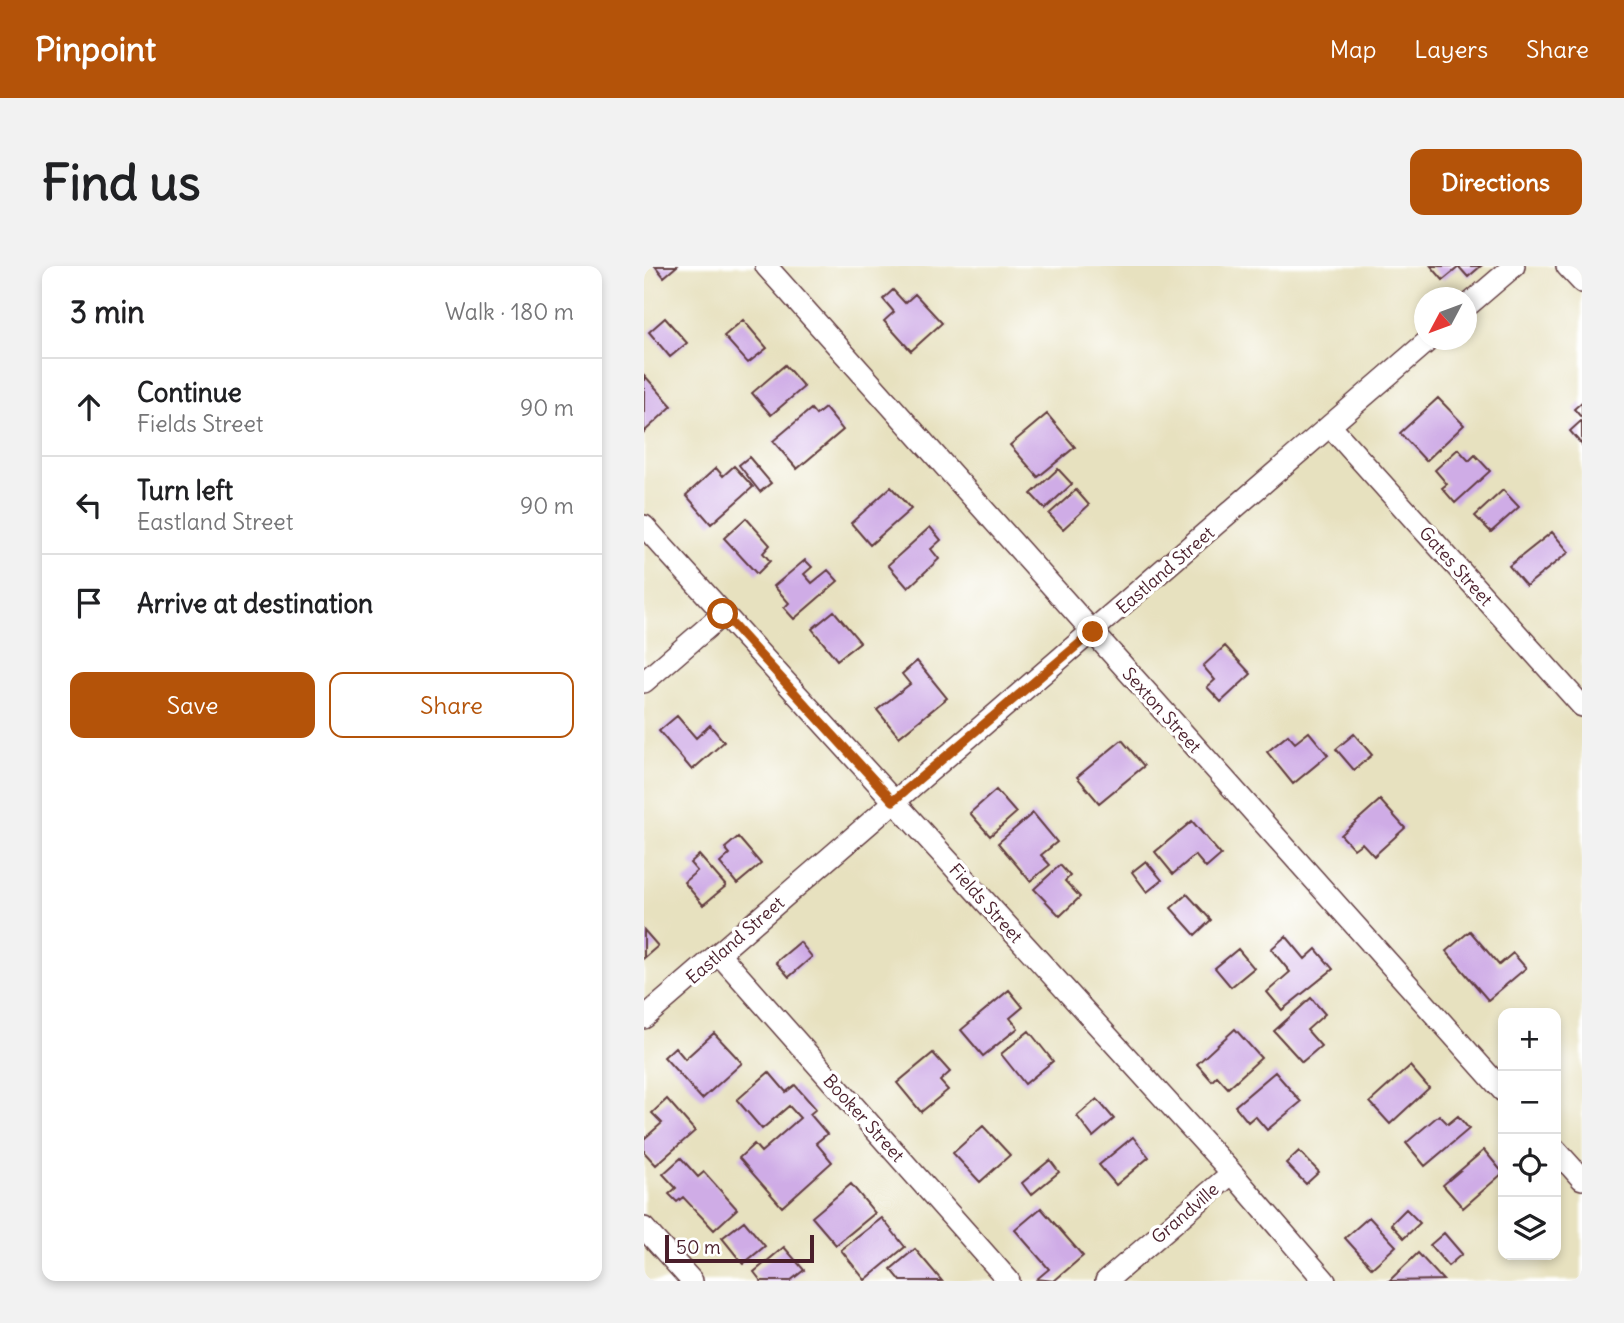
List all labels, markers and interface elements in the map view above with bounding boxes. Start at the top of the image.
text: Pinpoint [35,28,156,70]
text: Map [1330,34,1376,64]
text: Layers [1414,34,1488,64]
text: Share [1526,34,1589,64]
button: Directions [1410,149,1582,215]
text: Find us [42,152,200,213]
north arrow [1414,287,1477,350]
text: 3 min [70,293,145,331]
text: Walk · 180 m [445,297,574,326]
text: Continue [137,376,242,409]
icon: ahead [70,388,108,426]
text: 90 m [520,393,574,422]
text: Fields Street [137,409,264,438]
text: Turn left [137,474,233,507]
icon: left [70,486,108,524]
text: 90 m [520,491,574,520]
text: Eastland Street [137,507,294,536]
street label: Eastland Street [1111,521,1219,619]
street label: Gates Street [1414,521,1498,611]
icon: arrive [70,584,108,622]
text: Arrive at destination [137,587,373,620]
route start [707,598,738,629]
route end [1077,616,1108,647]
street label: Sexton Street [1117,662,1207,758]
button: Save [70,672,315,738]
button: Share [329,672,574,738]
street label: Fields Street [944,858,1028,948]
street label: Eastland Street [681,891,789,989]
map controls [1498,1008,1561,1260]
button: + [1498,1008,1561,1071]
street label: Booker Street [819,1069,909,1167]
button: − [1498,1071,1561,1134]
button: locate [1498,1134,1561,1197]
street label: Grandville [1147,1177,1223,1249]
button: layers [1498,1197,1561,1260]
scale bar [665,1232,814,1264]
text: 50 m [676,1235,721,1259]

